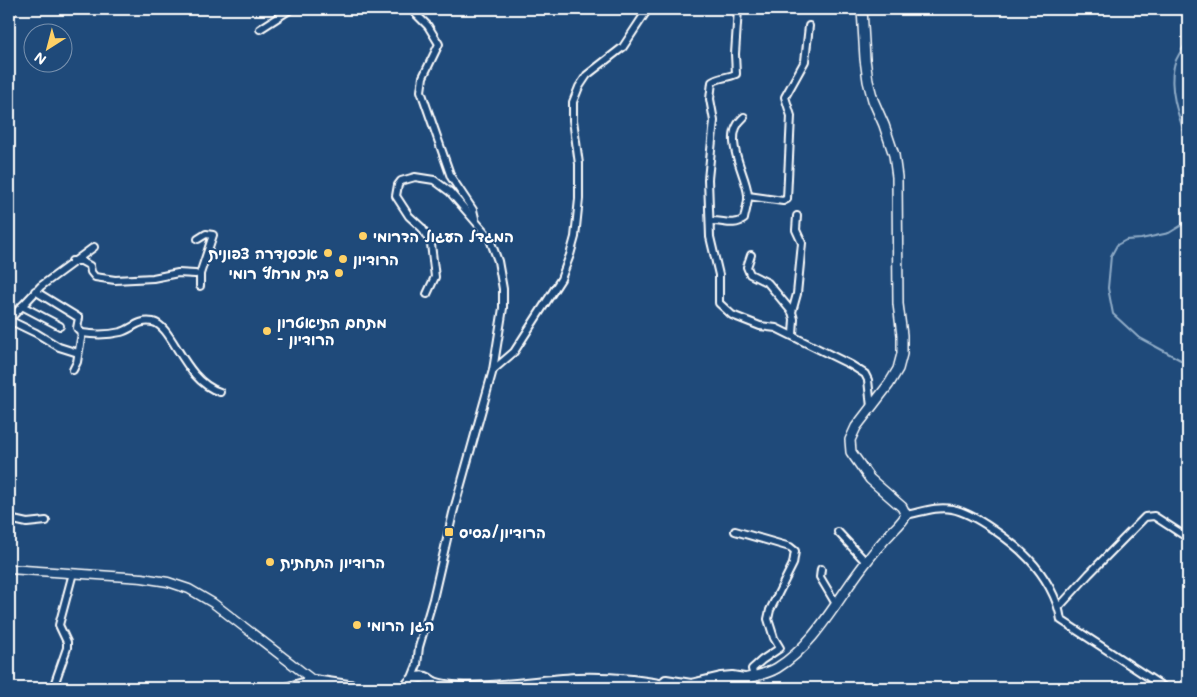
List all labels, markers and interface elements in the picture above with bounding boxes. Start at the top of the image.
north arrow [22,22,72,72]
text: N [30,48,50,70]
place label: המגדל העגול הדרומי [373,226,514,246]
marker: המגדל העגול הדרומי [357,230,369,242]
place label: אכסנדרה צפונית [208,243,318,263]
marker: אכסנדרה צפונית [322,247,334,259]
place label: הרודיון [353,249,399,269]
marker: הרודיון [337,253,349,265]
place label: בית מרחץ רומי [229,263,329,283]
marker: בית מרחץ רומי [333,267,345,279]
place label: מתחם התיאטרון - הרודיון [277,312,387,349]
marker: מתחם התיאטרון - הרודיון [261,325,273,337]
place label: הרודיון/בסיס [459,522,546,542]
marker: הרודיון/בסיס [443,526,455,538]
place label: הרודיון התחתית [280,552,385,572]
marker: הרודיון התחתית [264,556,276,568]
place label: הגן הרומי [367,615,434,635]
marker: הגן הרומי [351,619,363,631]

